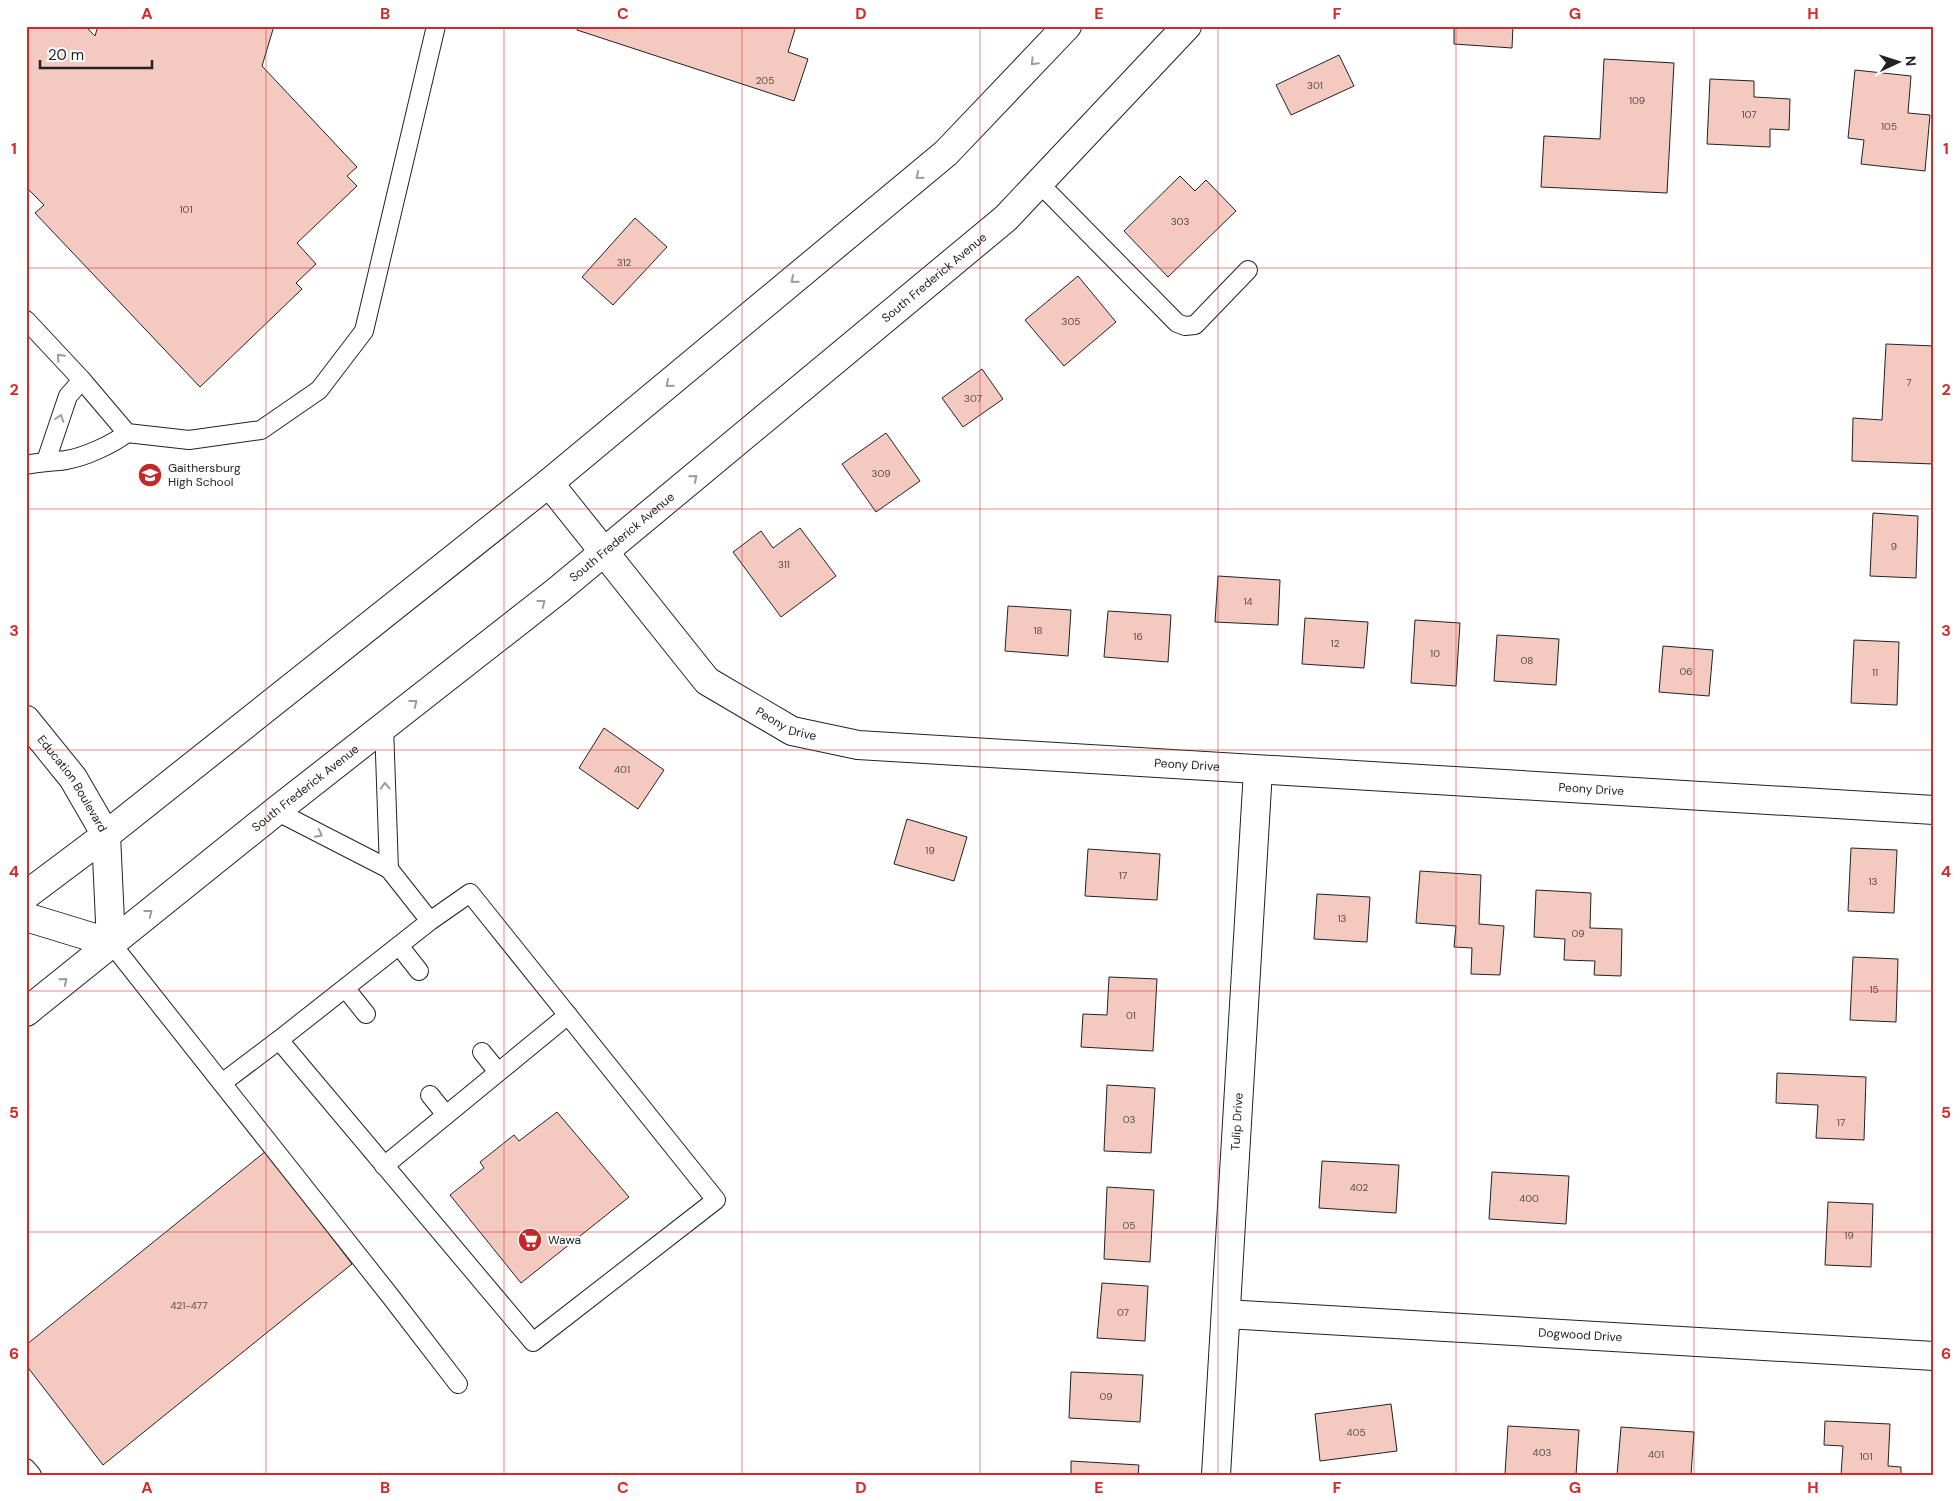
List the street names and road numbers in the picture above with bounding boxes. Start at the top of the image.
street label: South Frederick Avenue [878,229,990,326]
street label: South Frederick Avenue [566,489,678,585]
street label: Peony Drive [753,703,818,744]
street label: Education Boulevard [34,732,111,835]
street label: South Frederick Avenue [249,741,362,835]
street label: Peony Drive [1154,755,1220,775]
street label: Peony Drive [1558,779,1625,799]
street label: Tulip Drive [1227,1092,1247,1151]
street label: Dogwood Drive [1538,1325,1623,1346]

